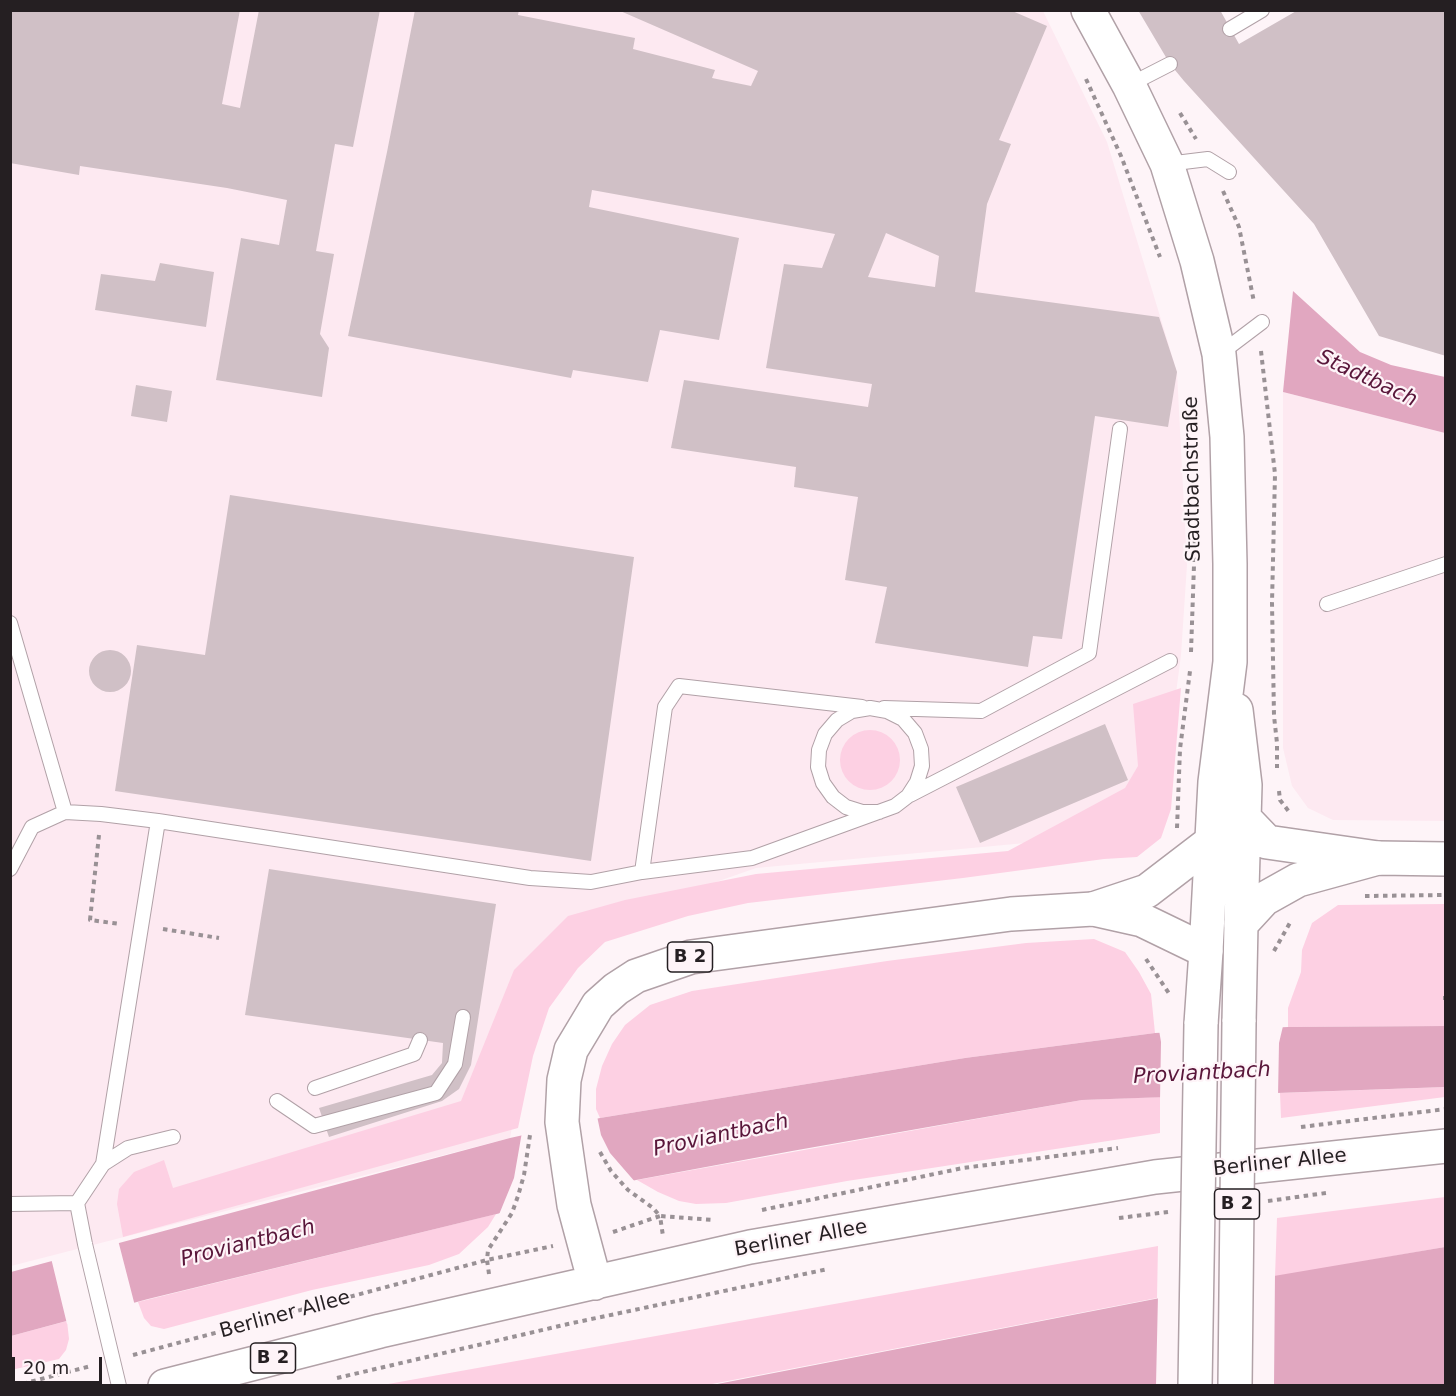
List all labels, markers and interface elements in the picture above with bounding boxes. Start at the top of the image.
water label: Stadtbach [1313,345,1421,413]
street label: Stadtbachstraße [1180,396,1206,562]
road number: B 2 [668,942,712,972]
water label: Proviantbach [1132,1058,1272,1090]
water label: Proviantbach [651,1109,791,1163]
street label: Berliner Allee [1212,1144,1348,1182]
road number: B 2 [1214,1189,1260,1219]
water label: Proviantbach [178,1215,318,1273]
street label: Berliner Allee [733,1216,869,1262]
street label: Berliner Allee [217,1286,353,1344]
road number: B 2 [250,1343,296,1373]
scale bar [15,1345,105,1383]
text: 20 m [23,1357,69,1378]

